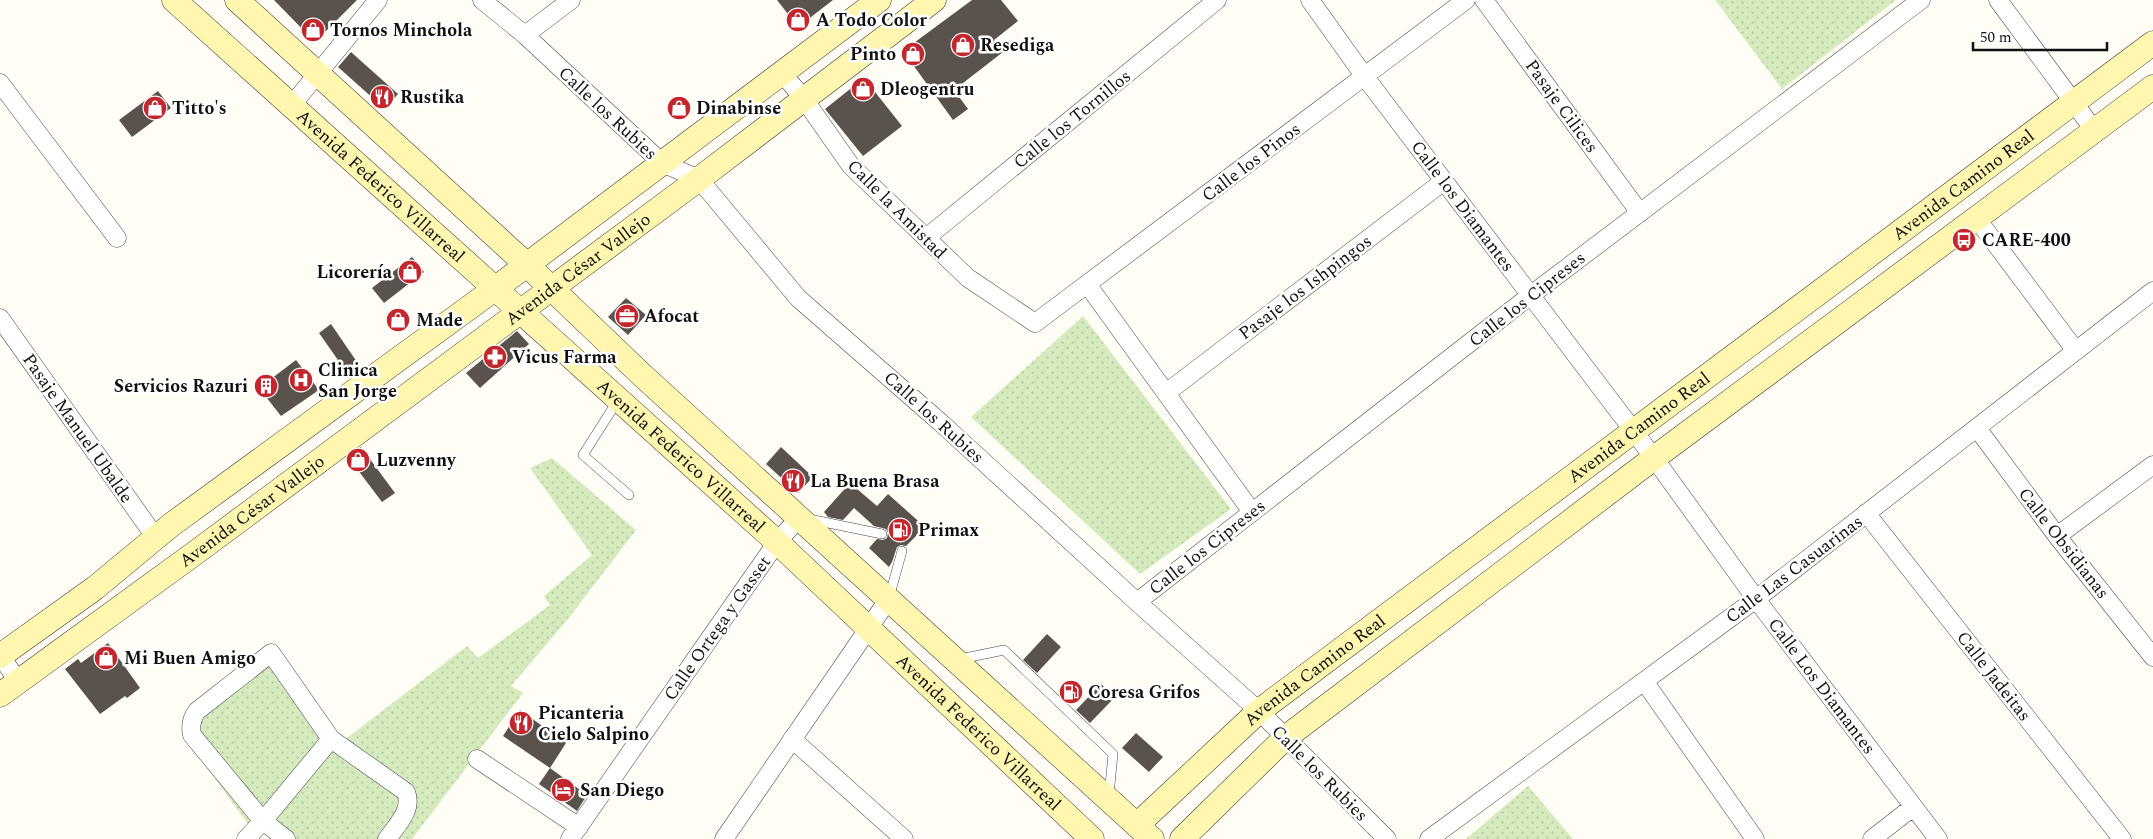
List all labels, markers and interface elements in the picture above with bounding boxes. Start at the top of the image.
shop icon: A Todo Color [785,7,811,33]
place label: A Todo Color [816,7,927,34]
shop icon: Tornos Minchola [300,17,326,43]
place label: Tornos Minchola [330,17,473,44]
scale bar [1973,20,2107,52]
text: 50 m [1980,26,2012,49]
shop icon: Resediga [950,32,976,58]
place label: Resediga [980,32,1055,59]
place label: Pinto [850,41,896,68]
shop icon: Pinto [900,41,926,67]
street label: Pasaje Cilices [1518,54,1605,159]
street label: Calle los Rubies [552,60,663,167]
street label: Calle los Tornillos [1007,63,1137,176]
shop icon: Dleogentru [850,76,876,102]
place label: Dleogentru [880,76,975,103]
restaurant icon: Rustika [369,84,395,110]
place label: Rustika [400,84,465,111]
shop icon: Titto's [142,95,168,121]
place label: Titto's [172,95,227,122]
shop icon: Dinabinse [666,95,692,121]
place label: Dinabinse [696,95,781,122]
street label: Avenida Federico Villarreal [290,103,471,269]
street label: Calle los Pinos [1196,116,1307,209]
street label: Avenida Camino Real [1887,123,2040,248]
street label: Calle los Diamantes [1404,135,1521,278]
street label: Calle la Amistad [841,153,953,265]
street label: Avenida César Vallejo [500,206,657,332]
bus stop icon: CARE-400 [1951,227,1977,253]
place label: CARE-400 [1982,227,2071,254]
street label: Pasaje los Ishpingos [1233,228,1378,347]
street label: Calle los Cipreses [1463,245,1592,354]
place label: Licorería [316,259,393,286]
shop icon: Licorería [397,259,423,285]
office icon: Afocat [614,303,640,329]
place label: Afocat [644,303,699,330]
shop icon: Made [385,307,411,333]
place label: Made [416,307,463,334]
pharmacy icon: Vicus Farma [482,344,508,370]
place label: Vicus Farma [512,344,617,371]
street label: Pasaje Manuel Ubalde [16,348,140,509]
place label: Clinica San Jorge [318,357,397,405]
street label: Calle los Rubies [877,365,990,470]
street label: Avenida Camino Real [1562,365,1716,490]
hospital icon: Clinica San Jorge [288,367,314,393]
place label: Servicios Razuri [114,373,248,400]
building icon: Servicios Razuri [253,373,279,399]
street label: Avenida Federico Villarreal [591,373,771,539]
shop icon: Luzvenny [345,447,371,473]
place label: Luzvenny [376,447,457,474]
street label: Avenida César Vallejo [174,448,331,574]
restaurant icon: La Buena Brasa [780,468,806,494]
place label: La Buena Brasa [810,468,940,495]
street label: Calle Obsidianas [2011,482,2116,605]
street label: Calle los Cipreses [1143,493,1272,602]
street label: Calle Las Casuarinas [1720,509,1869,630]
fuel station icon: Primax [887,517,913,543]
place label: Primax [918,517,979,544]
street label: Calle Ortega y Gasset [657,550,778,706]
street label: Avenida Camino Real [1238,608,1392,733]
street label: Calle Los Diamantes [1761,612,1882,760]
street label: Calle Jadeitas [1950,625,2038,727]
shop icon: Mi Buen Amigo [93,645,119,671]
place label: Mi Buen Amigo [124,645,256,672]
street label: Avenida Federico Villarreal [890,648,1067,817]
fuel station icon: Coresa Grifos [1058,679,1084,705]
place label: Coresa Grifos [1088,679,1200,706]
place label: Picanteria Cielo Salpino [538,700,649,748]
restaurant icon: Picanteria Cielo Salpino [508,710,534,736]
street label: Calle los Rubies [1265,719,1374,828]
hotel icon: San Diego [550,777,576,803]
place label: San Diego [580,777,664,804]

